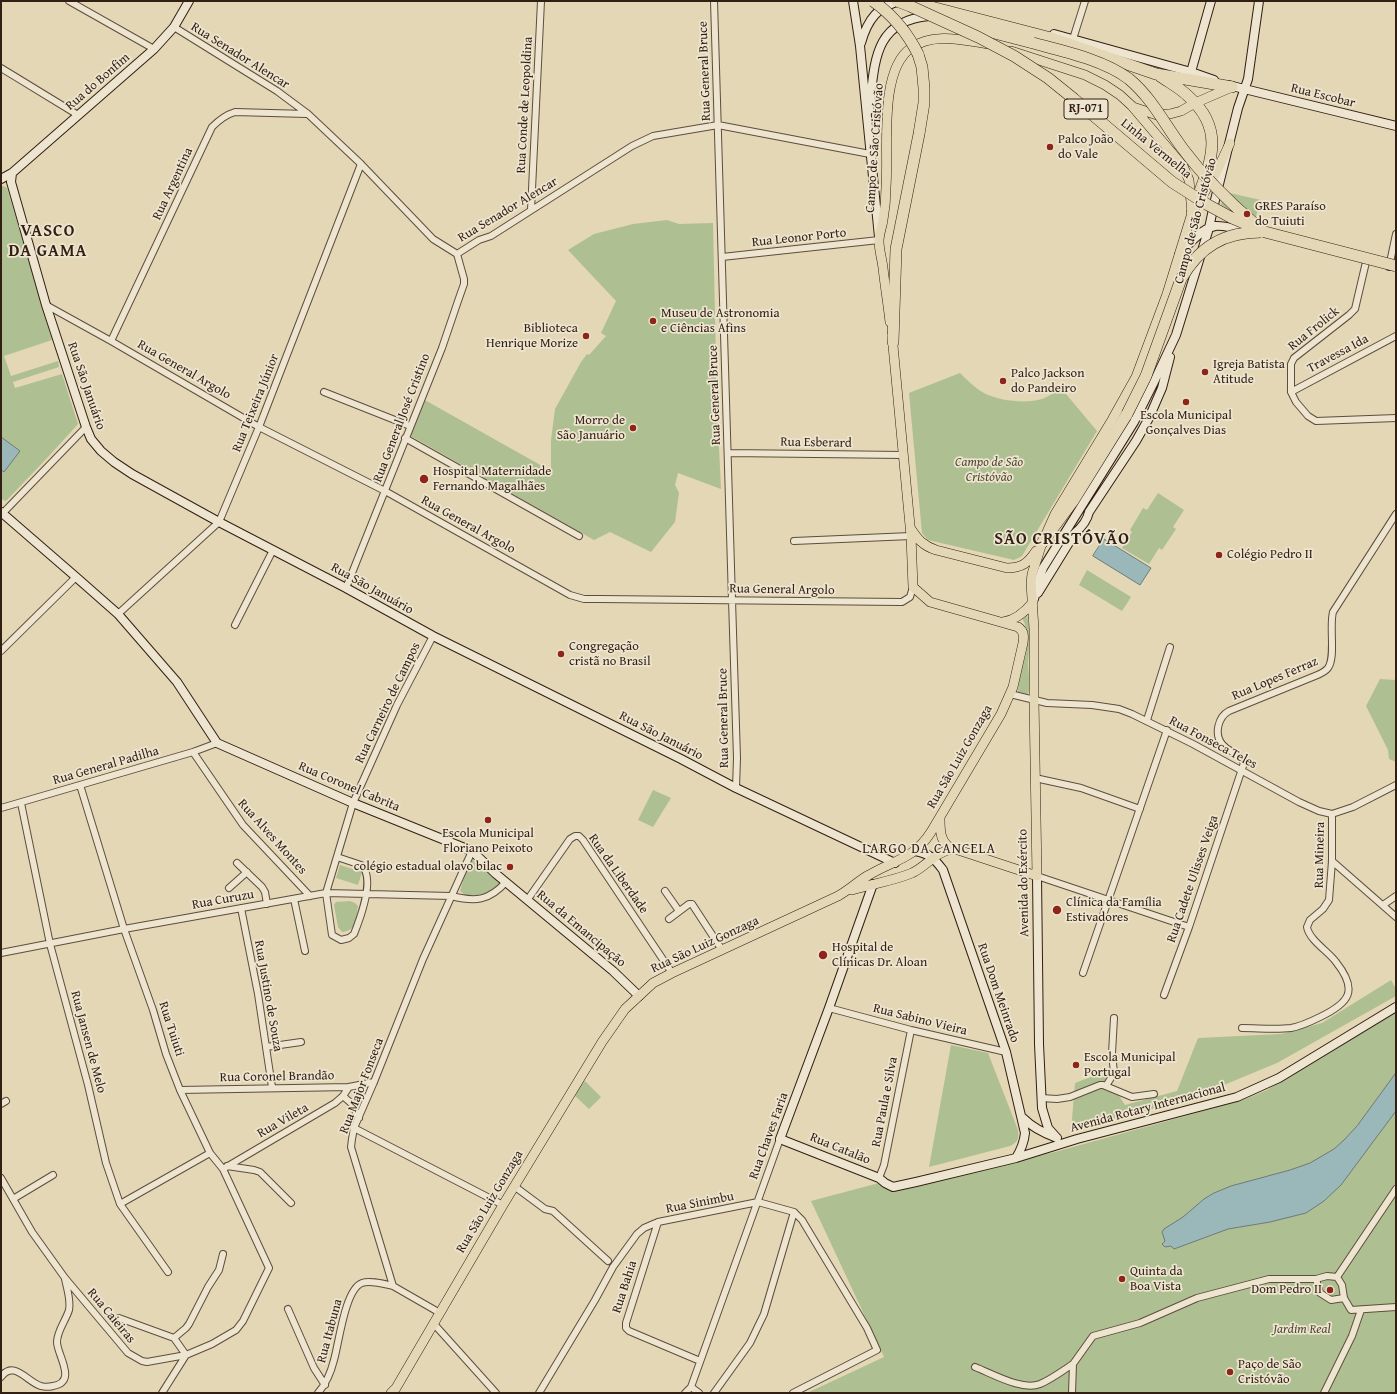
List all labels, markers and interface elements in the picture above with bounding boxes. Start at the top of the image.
street label: Rua Senador Alencar [188,19,292,93]
street label: Rua General Bruce [695,21,715,121]
street label: Rua Conde de Leopoldina [514,36,536,174]
street label: Rua do Bonfim [63,50,133,114]
street label: Rua Escobar [1289,80,1357,112]
street label: Campo de São Cristóvão [863,83,887,213]
road number: RJ-071 [1064,99,1108,119]
street label: Linha Vermelha [1117,116,1195,182]
place label: Palco João do Vale [1058,132,1114,163]
marker: Palco João do Vale [1045,142,1055,152]
street label: Rua Argentina [149,145,197,223]
street label: Campo de São Cristóvão [1172,156,1220,286]
street label: Rua Senador Alencar [455,174,561,246]
place label: GRES Paraíso do Tuiuti [1255,199,1326,230]
marker: GRES Paraíso do Tuiuti [1242,209,1252,219]
district label: VASCO DA GAMA [9,222,87,262]
street label: Rua Leonor Porto [751,225,847,251]
street label: Rua Frolick [1285,304,1343,354]
place label: Museu de Astronomia e Ciências Afins [661,306,780,337]
marker: Museu de Astronomia e Ciências Afins [648,316,658,326]
place label: Biblioteca Henrique Morize [486,321,578,352]
marker: Biblioteca Henrique Morize [581,331,591,341]
street label: Travessa Ida [1305,331,1371,377]
street label: Rua General Argolo [135,337,233,403]
street label: Rua São Januário [64,340,108,432]
street label: Rua General Bruce [705,345,725,445]
street label: Rua General José Cristino [370,351,434,485]
street label: Rua Teixeira Júnior [229,352,283,454]
place label: Igreja Batista Atitude [1213,357,1285,388]
place label: Palco Jackson do Pandeiro [1011,366,1085,397]
marker: Igreja Batista Atitude [1200,367,1210,377]
marker: Palco Jackson do Pandeiro [998,376,1008,386]
marker: Escola Municipal Gonçalves Dias [1181,397,1191,407]
place label: Escola Municipal Gonçalves Dias [1140,408,1232,439]
place label: Morro de São Januário [557,413,625,444]
marker: Morro de São Januário [628,423,638,433]
street label: Rua Esberard [780,435,852,451]
park label: Campo de São Cristóvão [955,455,1023,486]
place label: Hospital Maternidade Fernando Magalhães [433,464,551,495]
marker: Hospital Maternidade Fernando Magalhães [418,473,430,485]
street label: Rua General Argolo [418,493,518,557]
district label: SÃO CRISTÓVÃO [994,530,1130,550]
place label: Colégio Pedro II [1227,547,1313,563]
marker: Colégio Pedro II [1214,550,1224,560]
street label: Rua São Januário [328,560,416,618]
street label: Rua General Argolo [729,581,835,599]
place label: Congregação cristã no Brasil [569,639,651,670]
street label: Rua Carneiro de Campos [352,640,424,766]
marker: Congregação cristã no Brasil [556,649,566,659]
street label: Rua Lopes Ferraz [1230,654,1320,704]
street label: Rua General Bruce [715,668,733,768]
street label: Rua São Luiz Gonzaga [924,702,996,812]
street label: Rua São Januário [617,708,705,764]
street label: Rua Fonseca Teles [1166,713,1260,773]
street label: Rua General Padilha [51,743,161,789]
street label: Rua Coronel Cabrita [296,759,402,815]
street label: Rua Alves Montes [234,796,310,878]
street label: Rua Cadete Ulisses Veiga [1164,813,1222,945]
marker: Escola Municipal Floriano Peixoto [483,815,493,825]
street label: Rua Mineira [1312,822,1328,888]
place label: Escola Municipal Floriano Peixoto [442,826,534,857]
street label: Avenida do Exército [1015,829,1033,937]
street label: Rua da Liberdade [585,831,651,917]
district label: LARGO DA CANCELA [862,841,996,857]
place label: colégio estadual olavo bilac [354,859,502,875]
marker: colégio estadual olavo bilac [505,862,515,872]
street label: Rua Curuzu [191,887,255,913]
street label: Rua da Emancipação [533,887,629,971]
place label: Clínica da Família Estivadores [1066,895,1162,926]
marker: Clínica da Família Estivadores [1051,904,1063,916]
street label: Rua São Luiz Gonzaga [649,913,761,977]
street label: Rua Justino de Souza [251,939,285,1053]
place label: Hospital de Clínicas Dr. Aloan [832,940,927,971]
street label: Rua Dom Meinrado [974,941,1022,1045]
marker: Hospital de Clínicas Dr. Aloan [817,949,829,961]
street label: Rua Jansen de Melo [67,989,109,1095]
street label: Rua Tuiuti [155,1000,187,1058]
street label: Rua Sabino Vieira [871,1001,969,1039]
street label: Rua Major Fonseca [337,1036,387,1136]
place label: Escola Municipal Portugal [1084,1050,1176,1081]
street label: Rua Paula e Silva [869,1056,901,1148]
marker: Escola Municipal Portugal [1071,1060,1081,1070]
street label: Rua Coronel Brandão [220,1068,334,1086]
street label: Avenida Rotary Internacional [1069,1080,1227,1136]
street label: Rua Chaves Faria [746,1090,792,1182]
street label: Rua Vileta [255,1100,311,1142]
street label: Rua Catalão [807,1130,873,1168]
street label: Rua São Luiz Gonzaga [453,1148,527,1256]
street label: Rua Sinimbu [665,1189,735,1217]
street label: Rua Bahia [609,1259,641,1315]
place label: Quinta da Boa Vista [1130,1264,1183,1295]
marker: Quinta da Boa Vista [1117,1274,1127,1284]
place label: Dom Pedro II [1251,1282,1322,1298]
street label: Rua Caieiras [84,1285,138,1347]
marker: Dom Pedro II [1325,1285,1335,1295]
street label: Rua Itabuna [314,1297,346,1365]
park label: Jardim Real [1273,1322,1331,1338]
place label: Paço de São Cristóvão [1238,1357,1301,1388]
marker: Paço de São Cristóvão [1225,1367,1235,1377]

